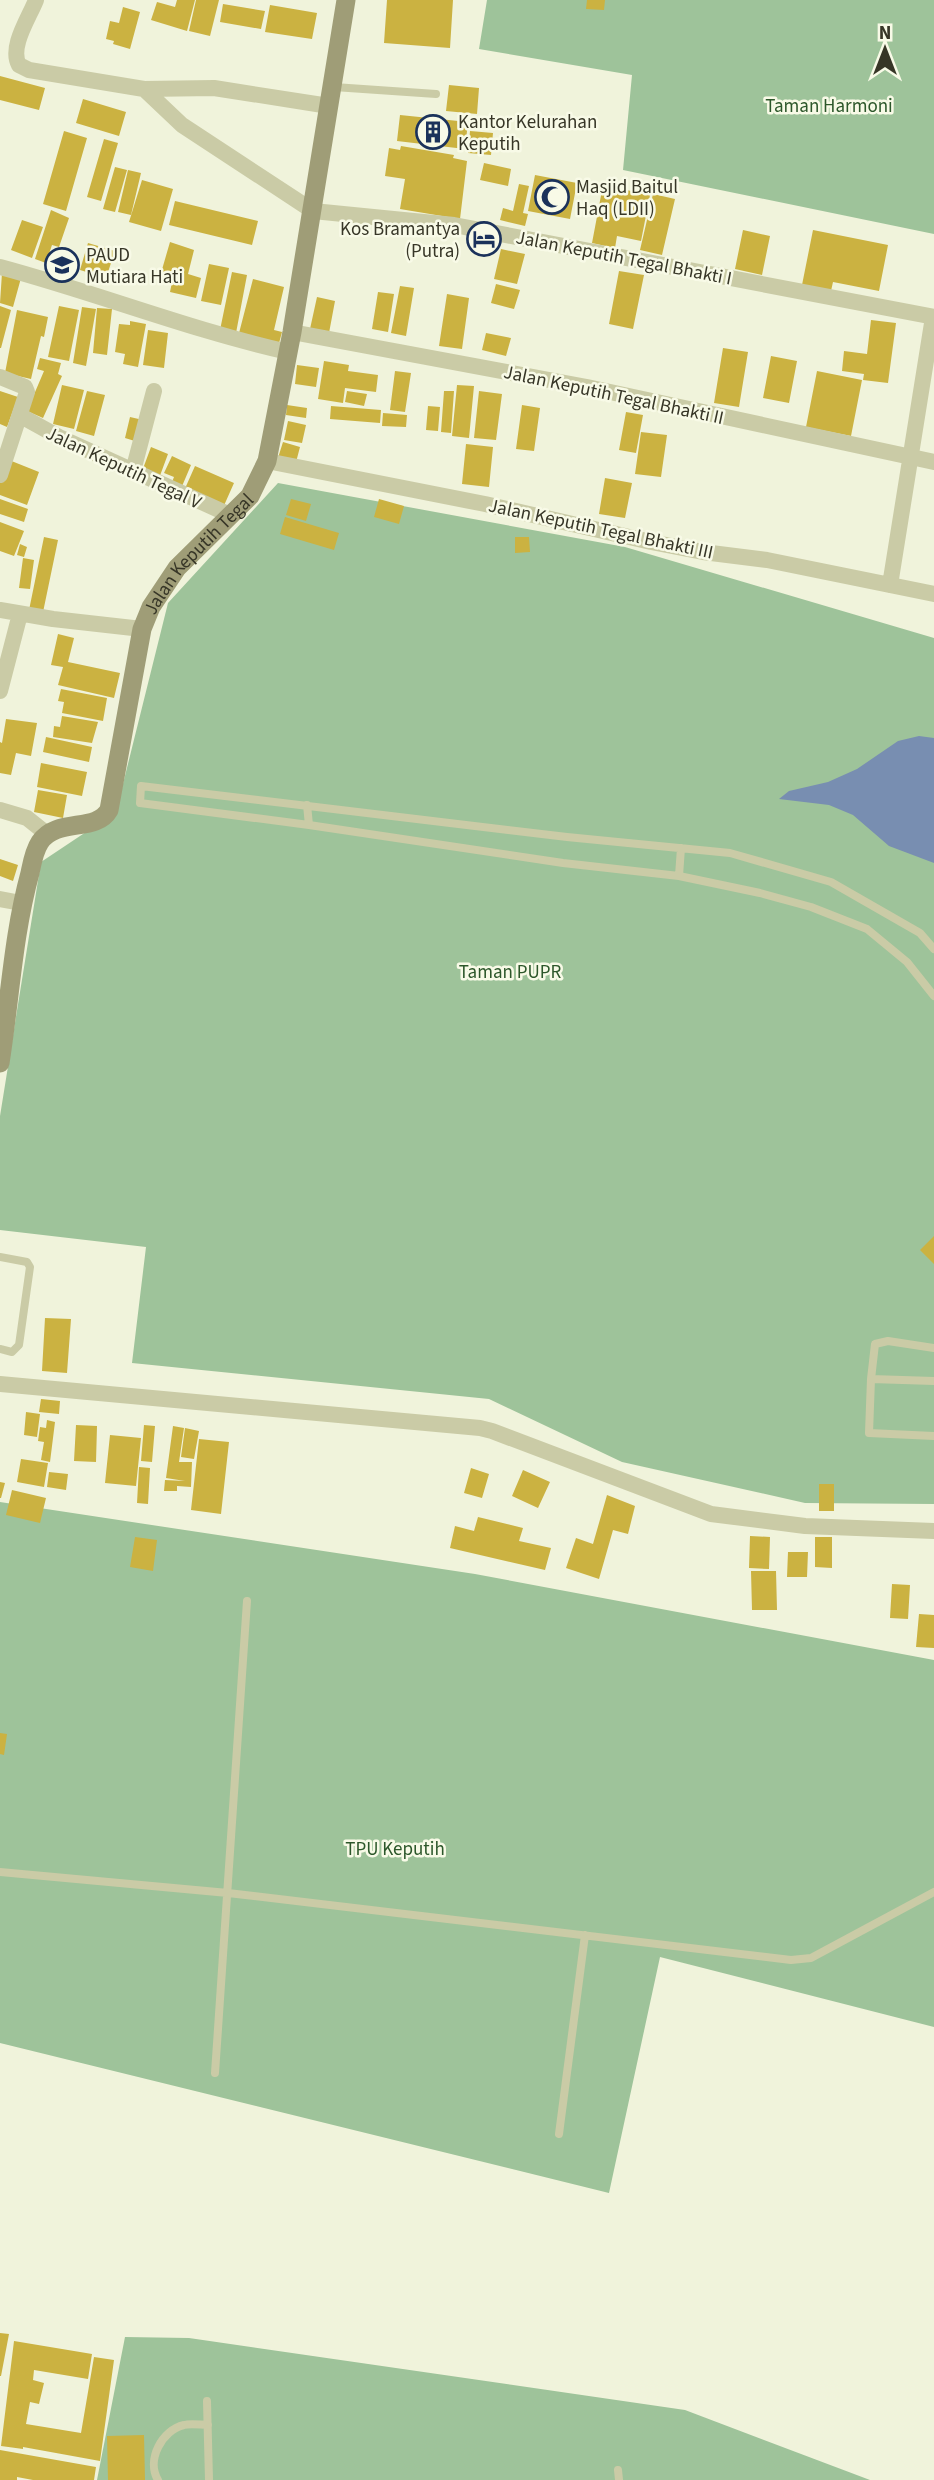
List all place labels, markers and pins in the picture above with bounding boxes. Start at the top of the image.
place label: Kantor Kelurahan Keputih [458,109,597,158]
building icon: Kantor Kelurahan Keputih [414,113,452,151]
place label: Masjid Baitul Haq (LDII) [576,174,678,223]
mosque icon: Masjid Baitul Haq (LDII) [533,178,571,216]
place label: Kos Bramantya (Putra) [340,216,460,265]
hotel icon: Kos Bramantya (Putra) [465,220,503,258]
place label: PAUD Mutiara Hati [86,242,183,291]
school or university icon: PAUD Mutiara Hati [43,246,81,284]

